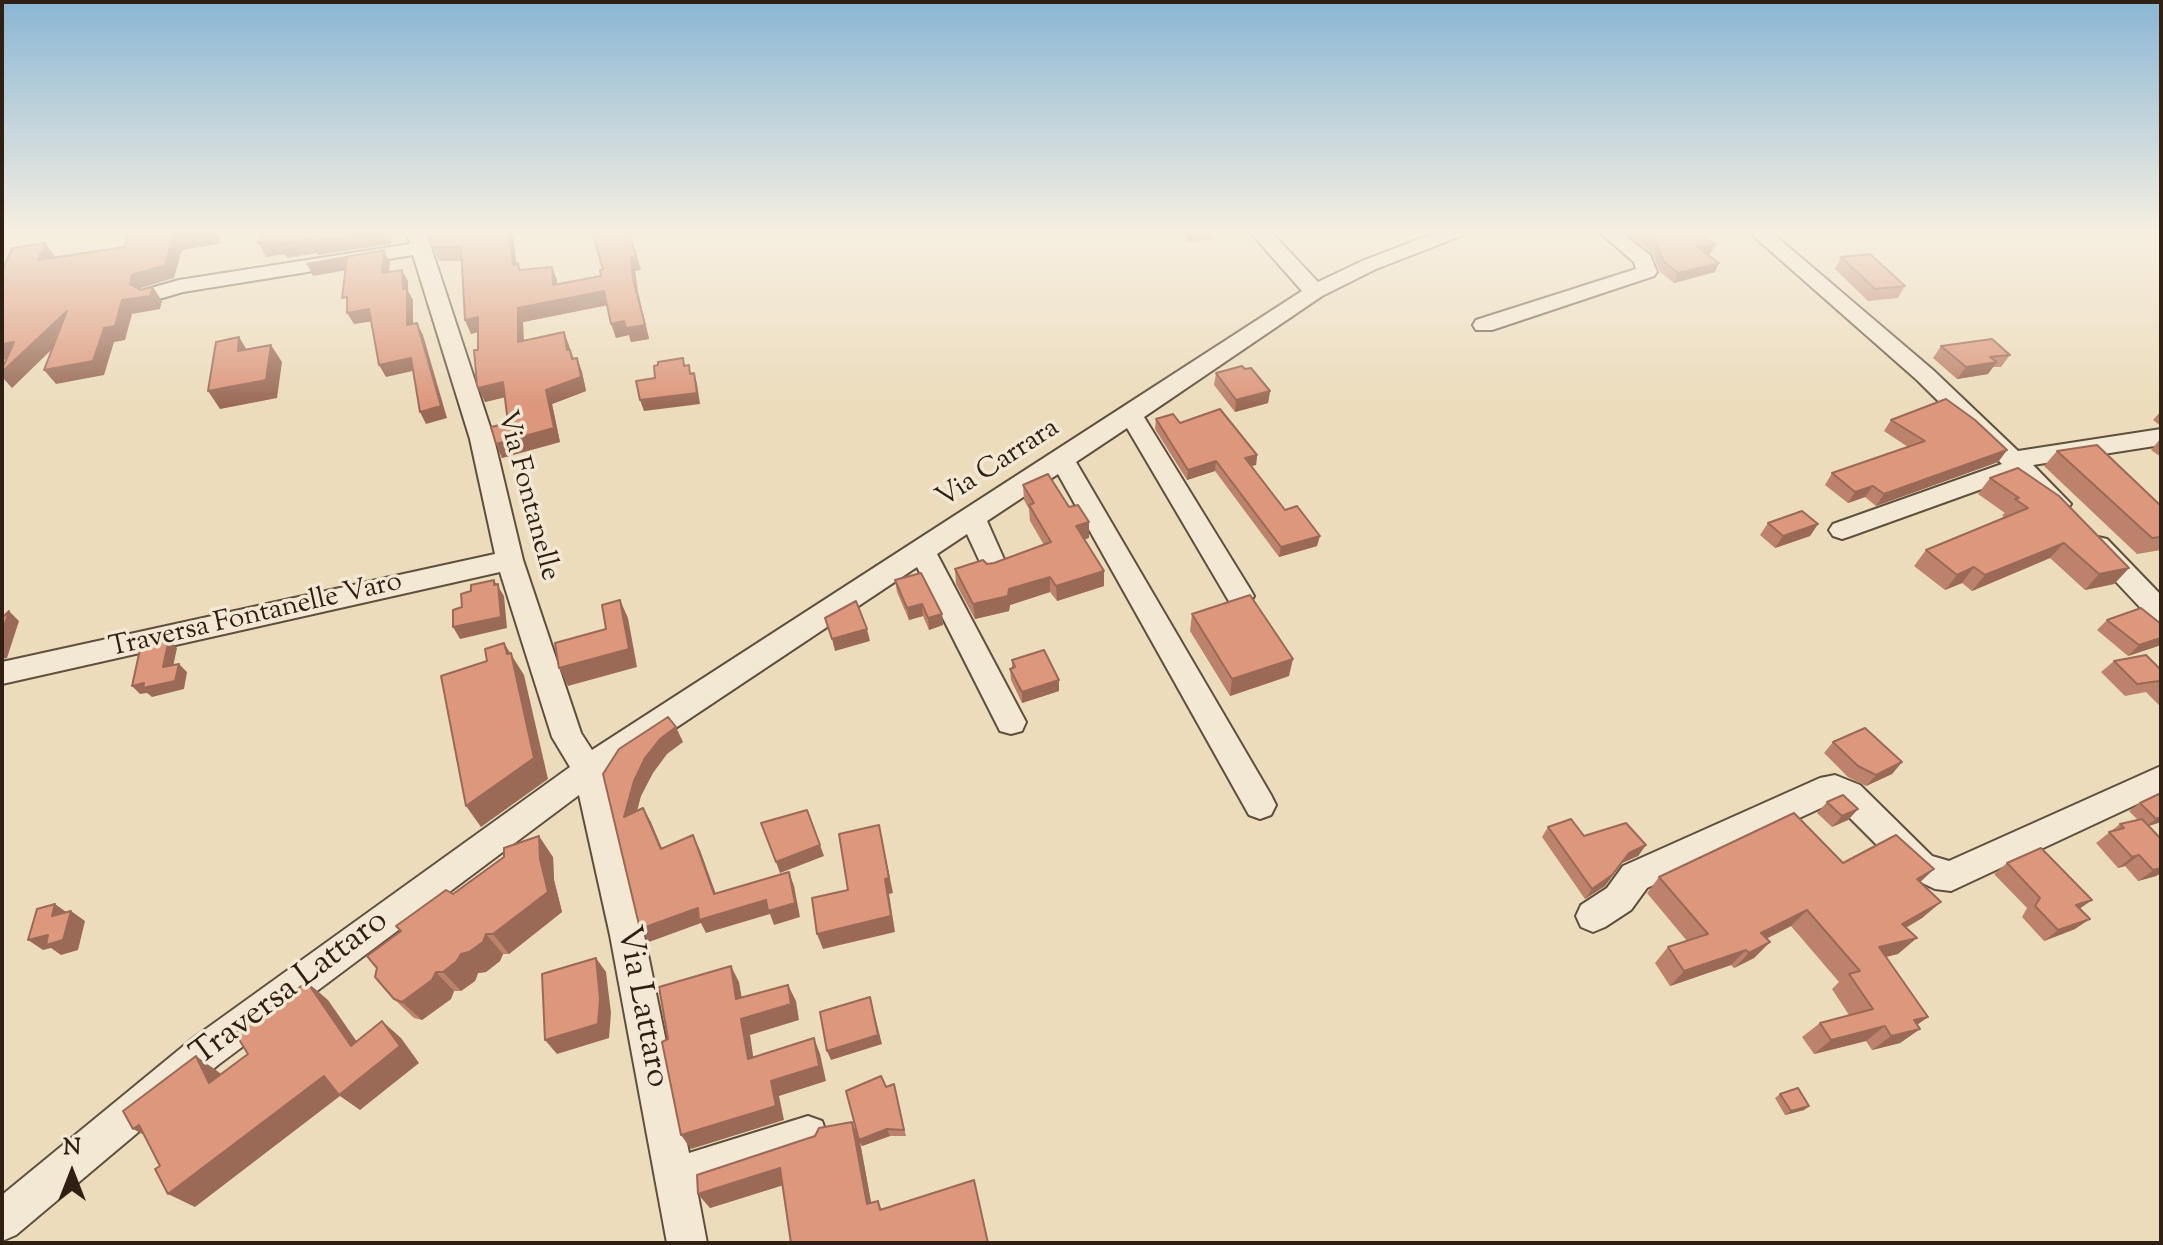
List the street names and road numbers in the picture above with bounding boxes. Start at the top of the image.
street label: Via Fontanelle [487,407,565,585]
street label: Via Carrara [931,413,1067,517]
street label: Traversa Fontanelle Varo [106,567,406,667]
street label: Traversa Lattaro [184,903,398,1077]
street label: Via Lattaro [604,923,676,1091]

